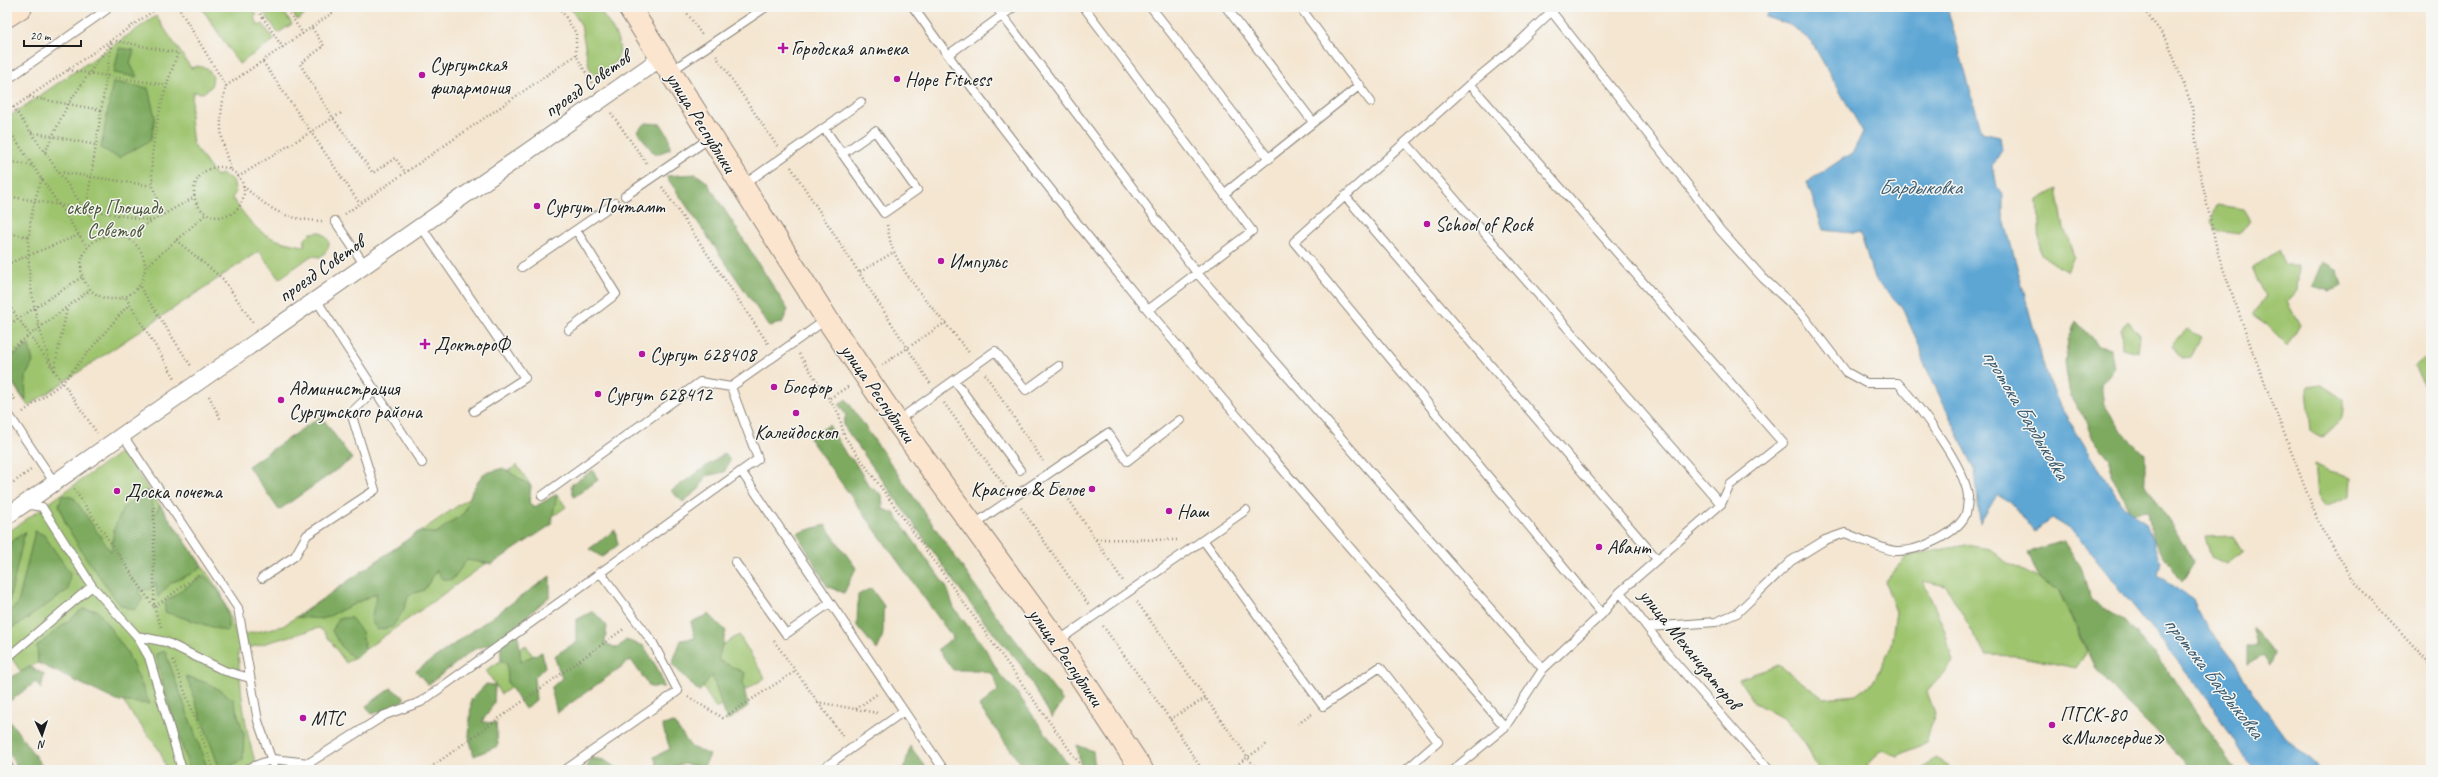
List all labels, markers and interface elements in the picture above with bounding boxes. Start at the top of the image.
scale bar [24,22,81,48]
text: 20 m [30,28,52,44]
place label: Городская аптека [791,36,909,61]
street label: проезд Советов [539,42,639,123]
marker: Городская аптека [778,43,788,53]
place label: Сургутская филармония [430,52,511,100]
street label: улица Республики [660,66,743,178]
place label: Hope Fitness [905,67,993,92]
marker: Сургутская филармония [417,70,427,80]
marker: Hope Fitness [892,74,902,84]
water label: Бардыковка [1879,174,1964,200]
place label: Сургут Почтамт [545,194,666,219]
park label: сквер Площадь Советов [66,195,164,243]
marker: Сургут Почтамт [532,201,542,211]
place label: School of Rock [1435,212,1534,237]
marker: School of Rock [1422,219,1432,229]
street label: проезд Советов [273,227,373,308]
place label: Импульс [949,249,1008,274]
marker: Импульс [936,256,946,266]
place label: ДоктороФ [434,332,511,357]
marker: ДоктороФ [419,338,431,350]
street label: улица Республики [834,338,922,448]
place label: Сургут 628408 [650,342,758,367]
water label: протока Бардыковка [1977,344,2076,486]
marker: Сургут 628408 [637,349,647,359]
place label: Босфор [782,375,833,400]
place label: Администрация Сургутского района [289,376,424,424]
place label: Сургут 628412 [606,382,714,407]
marker: Босфор [769,382,779,392]
marker: Сургут 628412 [593,389,603,399]
marker: Администрация Сургутского района [276,395,286,405]
marker: Калейдоскоп [791,408,801,418]
place label: Калейдоскоп [755,420,839,445]
place label: Красное & Белое [971,477,1085,502]
place label: Доска почета [125,479,224,504]
marker: Красное & Белое [1087,484,1097,494]
marker: Доска почета [112,486,122,496]
place label: Наш [1177,499,1210,524]
marker: Наш [1164,506,1174,516]
place label: Авант [1607,535,1652,560]
marker: Авант [1594,542,1604,552]
street label: улица Механизаторов [1633,583,1748,717]
street label: улица Республики [1022,602,1110,712]
water label: протока Бардыковка [2158,611,2271,745]
place label: ПГСК-80 «Милосердие» [2060,702,2165,750]
place label: МТС [311,706,347,731]
marker: МТС [298,713,308,723]
north arrow [22,715,62,755]
marker: ПГСК-80 «Милосердие» [2047,720,2057,730]
text: N [37,738,46,752]

